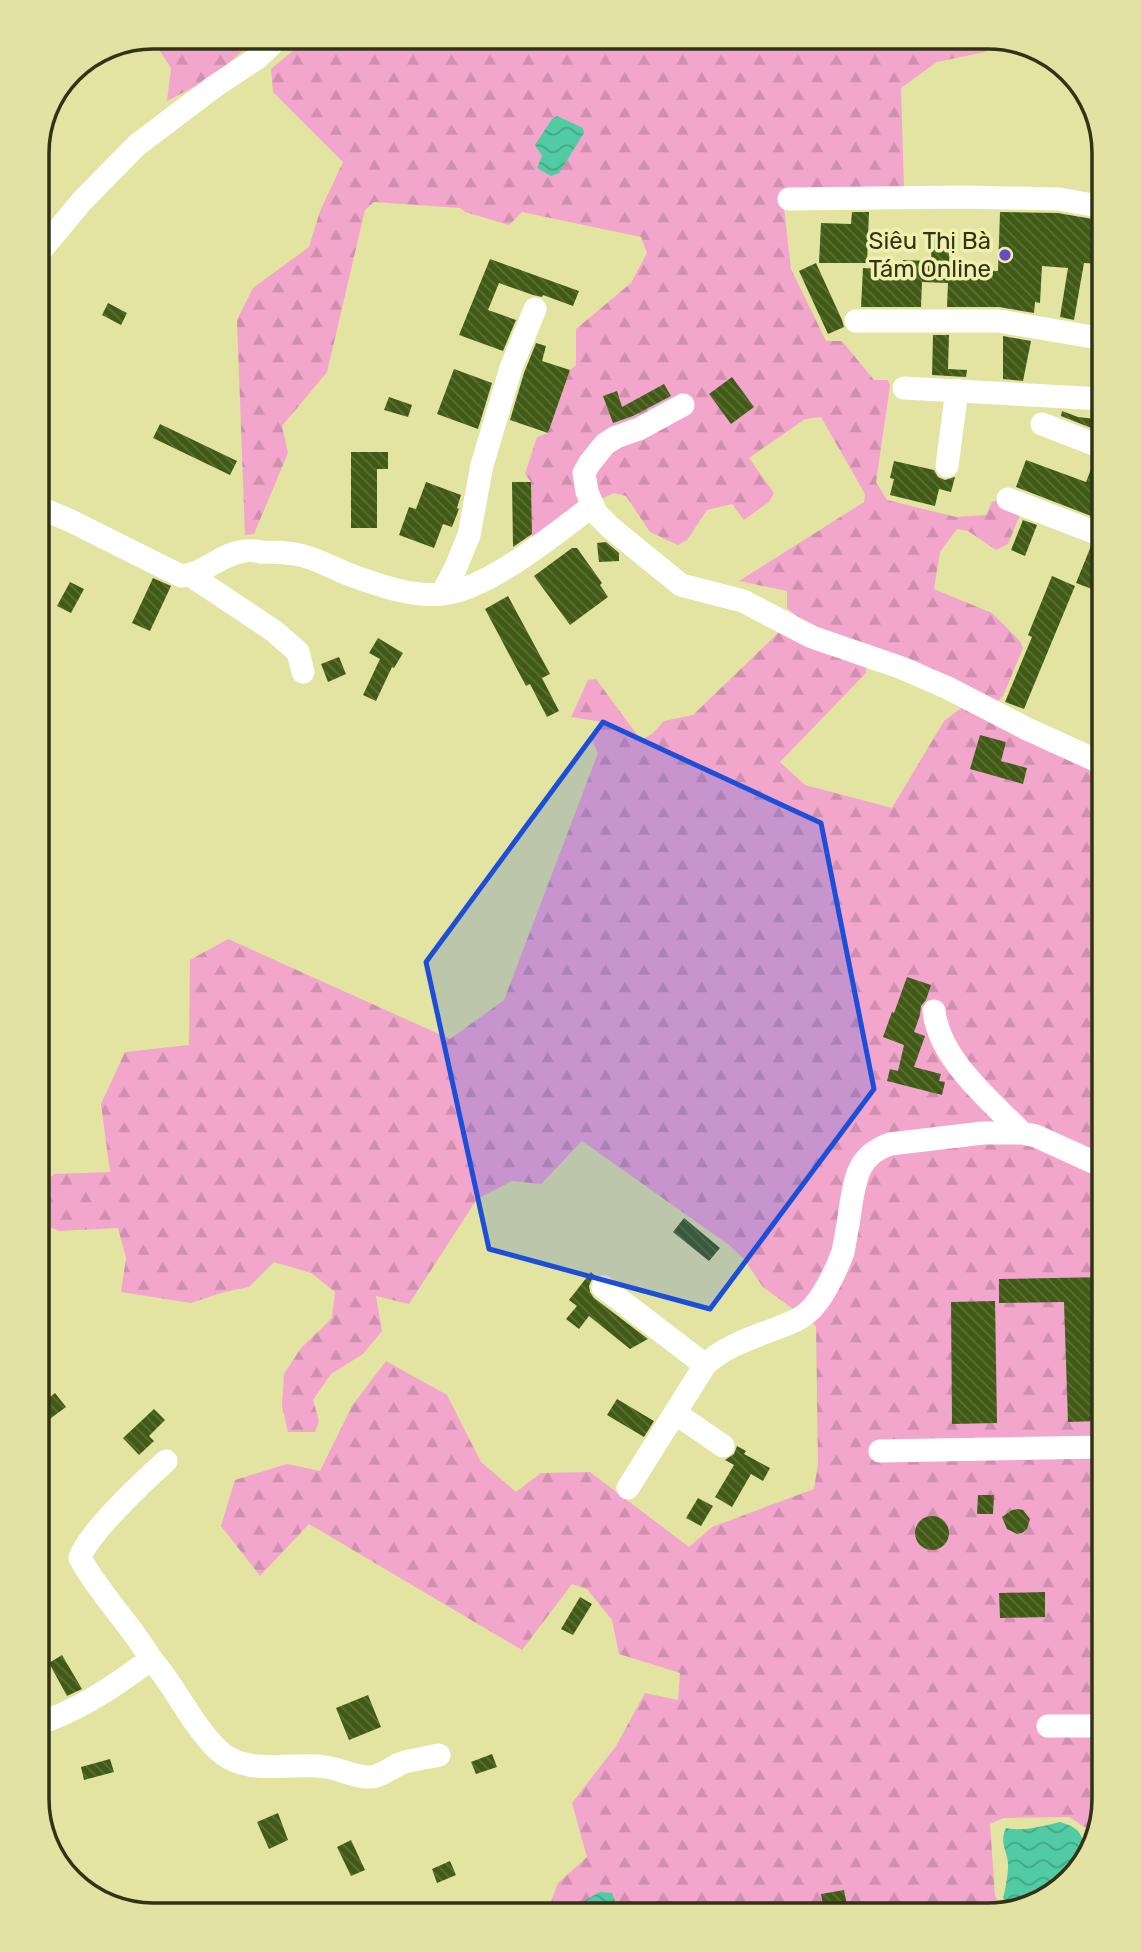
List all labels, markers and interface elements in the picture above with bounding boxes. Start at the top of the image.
place label: Siêu Thị Bà Tám Online [868,227,991,283]
marker: Siêu Thị Bà Tám Online [997,247,1013,263]

